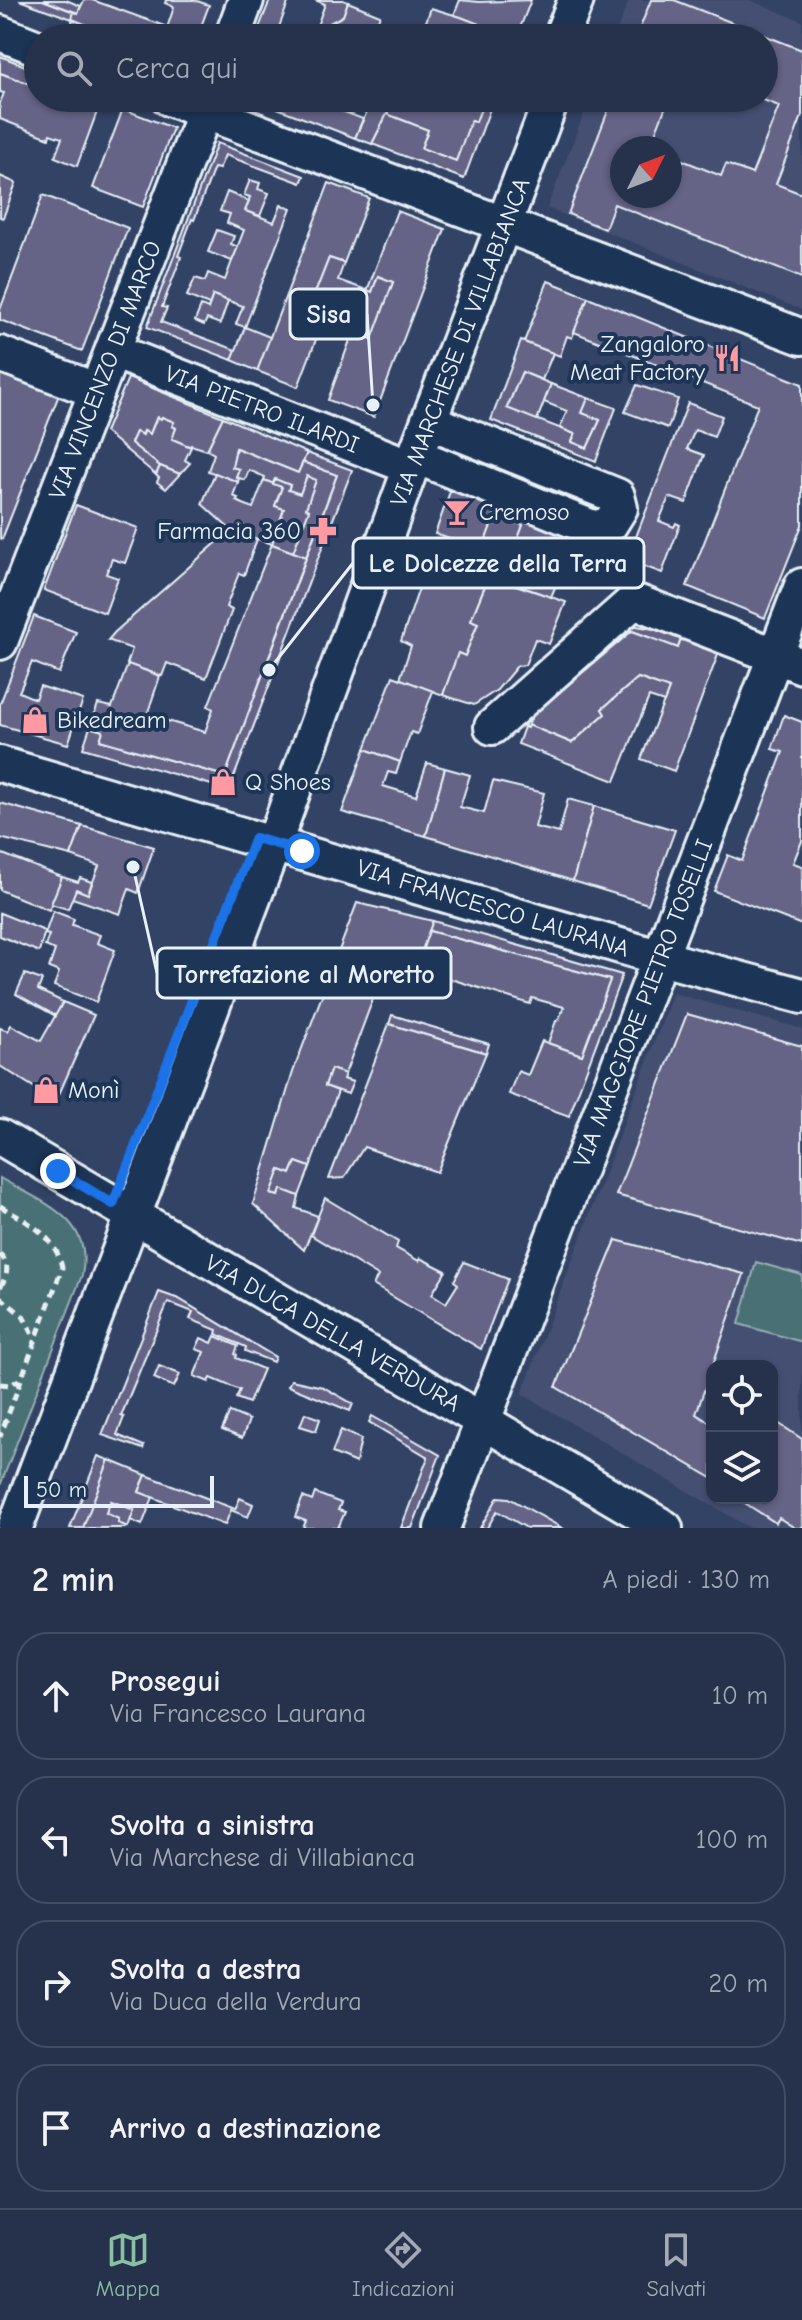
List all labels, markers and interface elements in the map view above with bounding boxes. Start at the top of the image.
search box [24,24,778,112]
icon: search [52,46,96,90]
text: Cerca qui [116,51,238,86]
north arrow [610,136,682,208]
street label: VIA MARCHESE DI VILLABIANCA [384,174,536,510]
street label: VIA VINCENZO DI MARCO [43,237,167,503]
callout: Sisa [290,289,367,339]
text: Sisa [307,300,351,330]
place label: Zangaloro Meat Factory [570,330,705,386]
restaurant icon: Zangaloro Meat Factory [712,343,742,373]
street label: VIA PIETRO ILARDI [161,359,363,459]
bar icon: Cremoso [442,497,472,527]
place label: Cremoso [479,498,570,526]
pharmacy icon: Farmacia 360 [308,516,338,546]
place label: Farmacia 360 [157,517,301,545]
callout: Le Dolcezze della Terra [353,538,644,588]
text: Le Dolcezze della Terra [369,549,627,579]
shop icon: Bikedream [20,705,50,735]
place label: Bikedream [57,706,167,734]
shop icon: Q Shoes [208,767,238,797]
place label: Q Shoes [245,768,331,796]
route start [284,833,320,869]
street label: VIA MAGGIORE PIETRO TOSELLI [567,835,719,1171]
street label: VIA FRANCESCO LAURANA [353,853,633,963]
callout: Torrefazione al Moretto [157,948,451,998]
text: Torrefazione al Moretto [173,960,435,990]
shop icon: Monì [31,1075,61,1105]
place label: Monì [68,1076,120,1104]
route end [40,1153,76,1189]
street label: VIA DUCA DELLA VERDURA [201,1248,465,1418]
map controls [706,1360,778,1504]
button: locate [706,1360,778,1432]
button: layers [706,1432,778,1504]
scale bar [24,1472,214,1508]
text: 50 m [36,1477,87,1503]
text: 2 min [32,1560,115,1600]
text: A piedi · 130 m [602,1565,770,1595]
text: Prosegui [110,1664,221,1699]
icon: ahead [34,1674,78,1718]
text: 10 m [712,1681,768,1711]
text: Via Francesco Laurana [110,1699,366,1729]
text: Svolta a sinistra [110,1808,315,1843]
icon: left [34,1818,78,1862]
text: 100 m [696,1825,768,1855]
text: Via Marchese di Villabianca [110,1843,415,1873]
text: Svolta a destra [110,1952,302,1987]
icon: right [34,1962,78,2006]
text: 20 m [708,1969,768,1999]
text: Via Duca della Verdura [110,1987,362,2017]
icon: arrive [34,2106,78,2150]
text: Arrivo a destinazione [110,2111,381,2146]
tab: Mappa [96,2228,160,2302]
tab: Indicazioni [352,2228,455,2302]
tab: Salvati [646,2228,706,2302]

